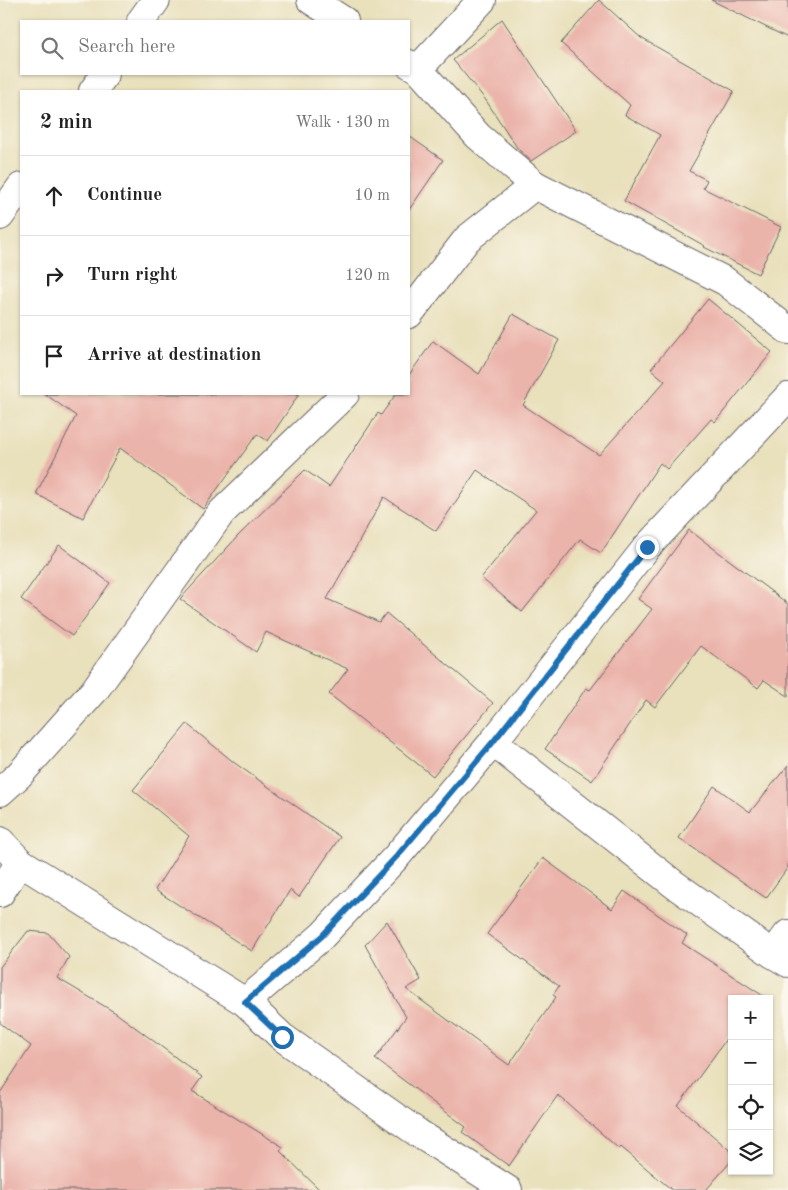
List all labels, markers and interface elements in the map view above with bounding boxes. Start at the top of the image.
search box [20,20,410,75]
icon: search [38,34,66,62]
text: Search here [78,38,175,57]
text: 2 min [40,112,93,133]
text: Walk · 130 m [295,115,390,131]
icon: ahead [40,182,68,210]
text: Continue [87,186,162,205]
text: 10 m [354,188,390,204]
icon: right [40,262,68,290]
text: Turn right [87,266,177,285]
text: 120 m [345,268,390,284]
icon: arrive [40,342,68,370]
text: Arrive at destination [87,346,261,365]
route end [636,536,659,559]
map controls [728,995,773,1175]
button: + [728,995,773,1040]
route start [271,1026,294,1049]
button: − [728,1040,773,1085]
button: locate [728,1085,773,1130]
button: layers [728,1130,773,1175]

